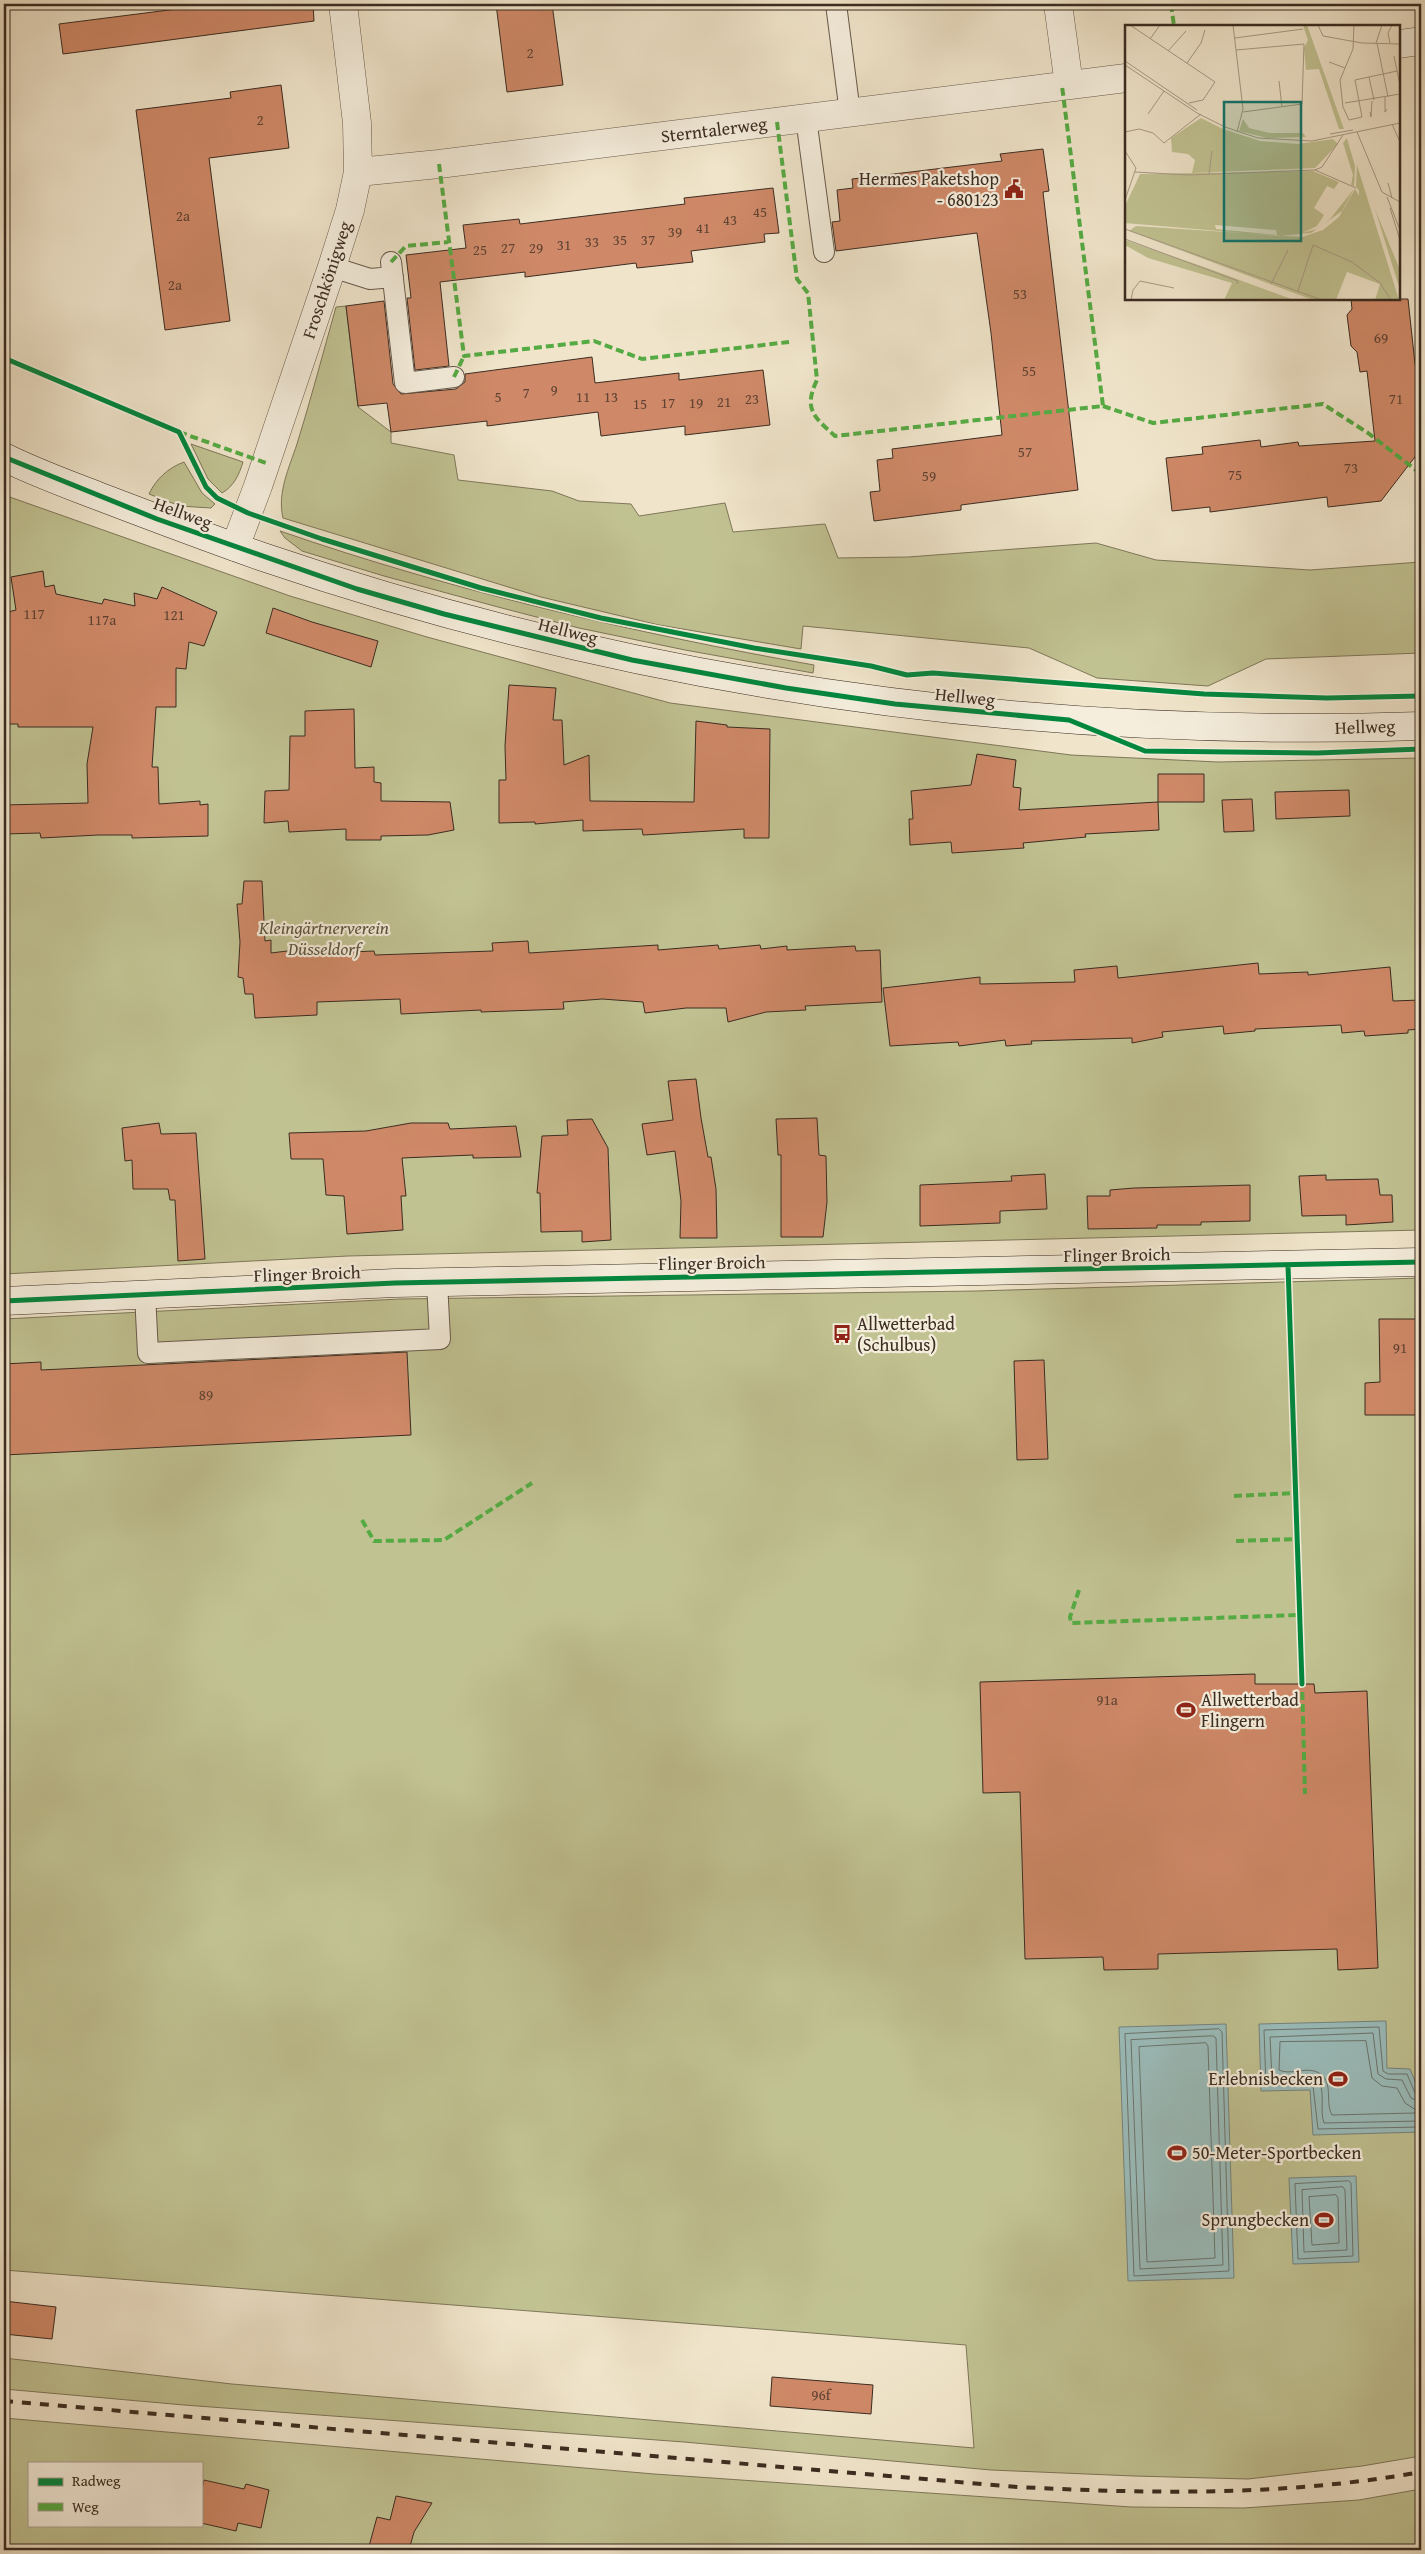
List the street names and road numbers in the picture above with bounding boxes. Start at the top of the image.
street label: Sterntalerweg [659,110,769,149]
street label: Froschkönigweg [295,217,358,342]
street label: Hellweg [150,490,216,536]
street label: Hellweg [536,610,601,651]
street label: Hellweg [934,680,996,713]
street label: Hellweg [1334,712,1396,741]
street label: Flinger Broich [1063,1240,1171,1269]
street label: Flinger Broich [658,1248,766,1277]
street label: Flinger Broich [253,1258,361,1289]

